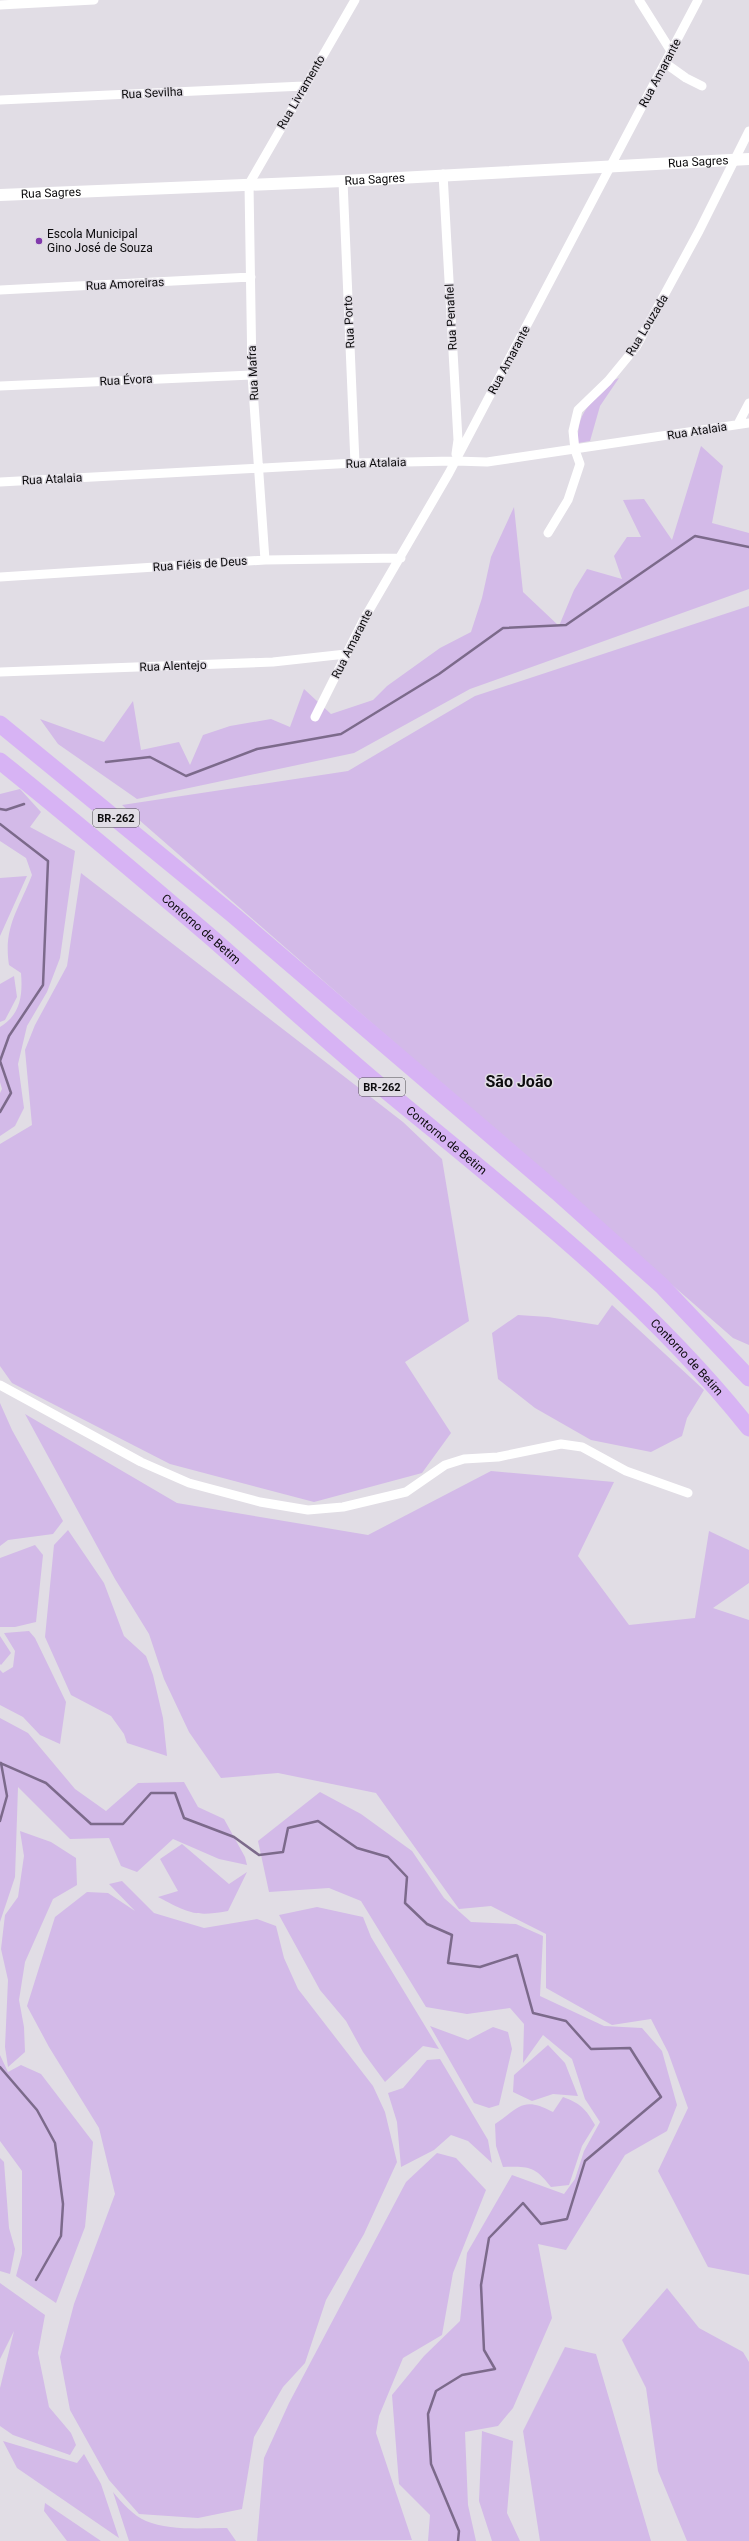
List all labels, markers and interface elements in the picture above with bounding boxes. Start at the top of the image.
street label: Rua Amarante [636,36,684,110]
street label: Rua Livramento [274,52,328,132]
street label: Rua Sevilha [121,84,183,102]
street label: Rua Sagres [668,153,729,170]
street label: Rua Sagres [344,171,405,188]
street label: Rua Sagres [20,185,81,201]
place label: Escola Municipal Gino José de Souza [47,227,153,255]
marker: Escola Municipal Gino José de Souza [34,236,44,246]
street label: Rua Amoreiras [85,275,165,293]
street label: Rua Penafiel [442,283,460,351]
street label: Rua Louzada [623,292,671,358]
street label: Rua Porto [341,295,357,349]
street label: Rua Amarante [485,323,533,397]
street label: Rua Mafra [245,345,261,401]
street label: Rua Évora [99,371,153,388]
street label: Rua Atalaia [666,419,728,443]
street label: Rua Atalaia [345,455,407,471]
street label: Rua Atalaia [21,470,83,488]
street label: Rua Fiéis de Deus [152,554,248,574]
street label: Rua Amarante [329,607,375,681]
street label: Rua Alentejo [139,658,207,674]
road number: BR-262 [93,809,139,827]
street label: Contorno de Betim [159,891,243,967]
district label: São João [486,1072,552,1091]
road number: BR-262 [359,1078,405,1096]
street label: Contorno de Betim [403,1103,490,1177]
street label: Contorno de Betim [648,1316,726,1398]

